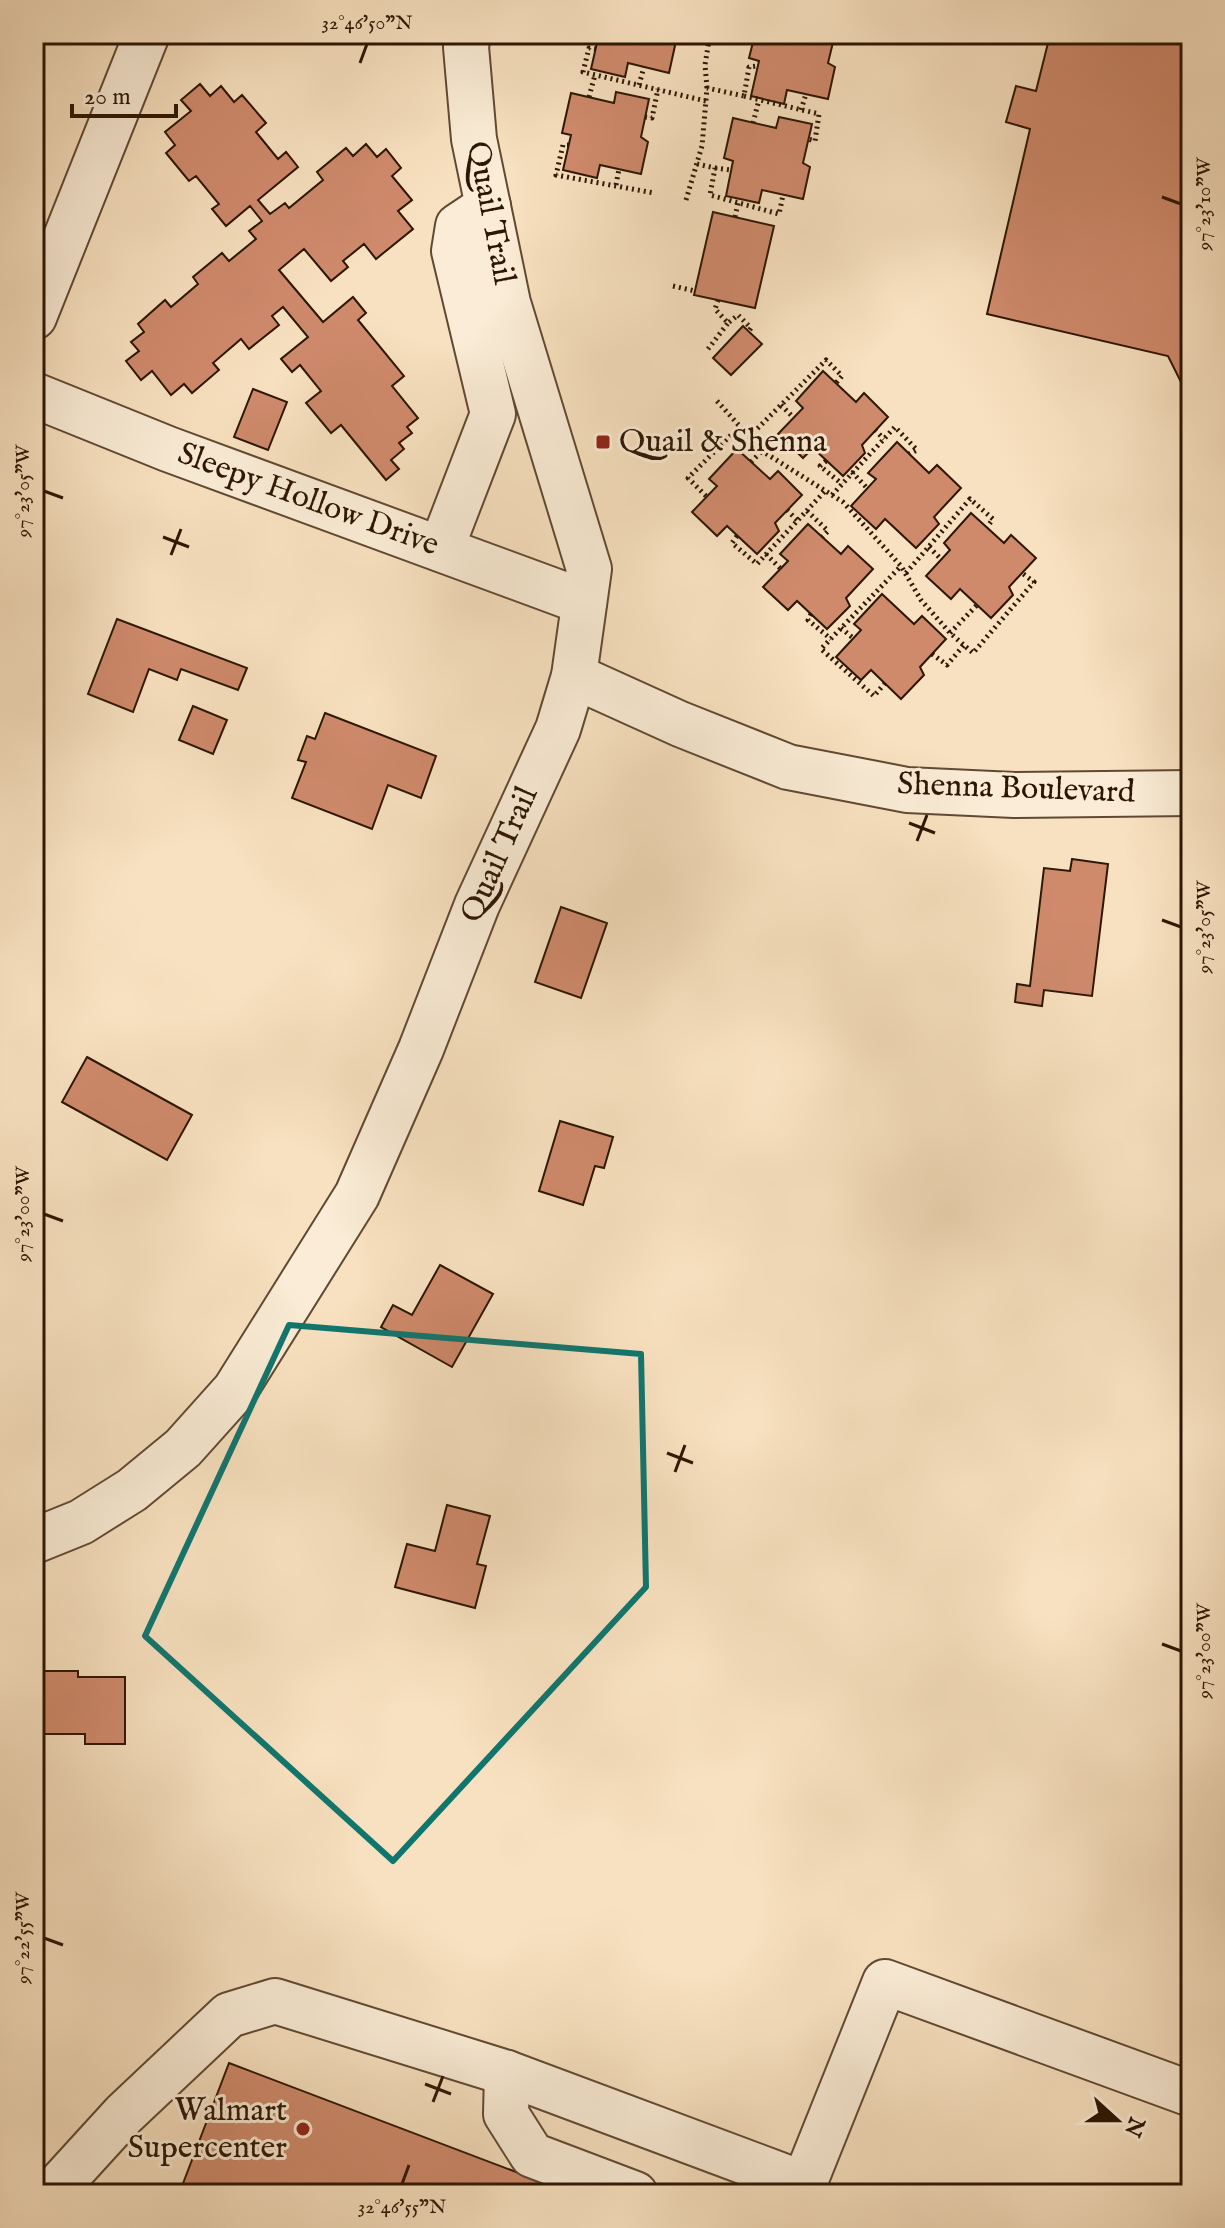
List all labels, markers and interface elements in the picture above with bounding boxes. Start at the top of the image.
text: 32°46'50"N [321,11,413,36]
scale bar [72,68,176,118]
text: 20 m [84,82,131,113]
street label: Quail Trail [456,138,524,288]
text: 97°23'10"W [1192,157,1217,251]
place label: Quail & Shenna [619,422,827,463]
marker: Quail & Shenna [594,433,612,451]
street label: Sleepy Hollow Drive [172,434,444,566]
text: 97°23'05"W [11,444,36,538]
street label: Shenna Boulevard [896,764,1137,814]
street label: Quail Trail [452,780,548,929]
text: 97°23'05"W [1192,880,1217,974]
text: 97°23'00"W [11,1165,36,1263]
text: 97°23'00"W [1192,1602,1217,1700]
text: 97°22'55"W [11,1891,36,1985]
north arrow [1077,2080,1157,2160]
place label: Walmart Supercenter [127,2091,287,2169]
text: N [1117,2112,1151,2140]
marker: Walmart Supercenter [294,2120,312,2138]
text: 32°46'55"N [358,2195,446,2220]

